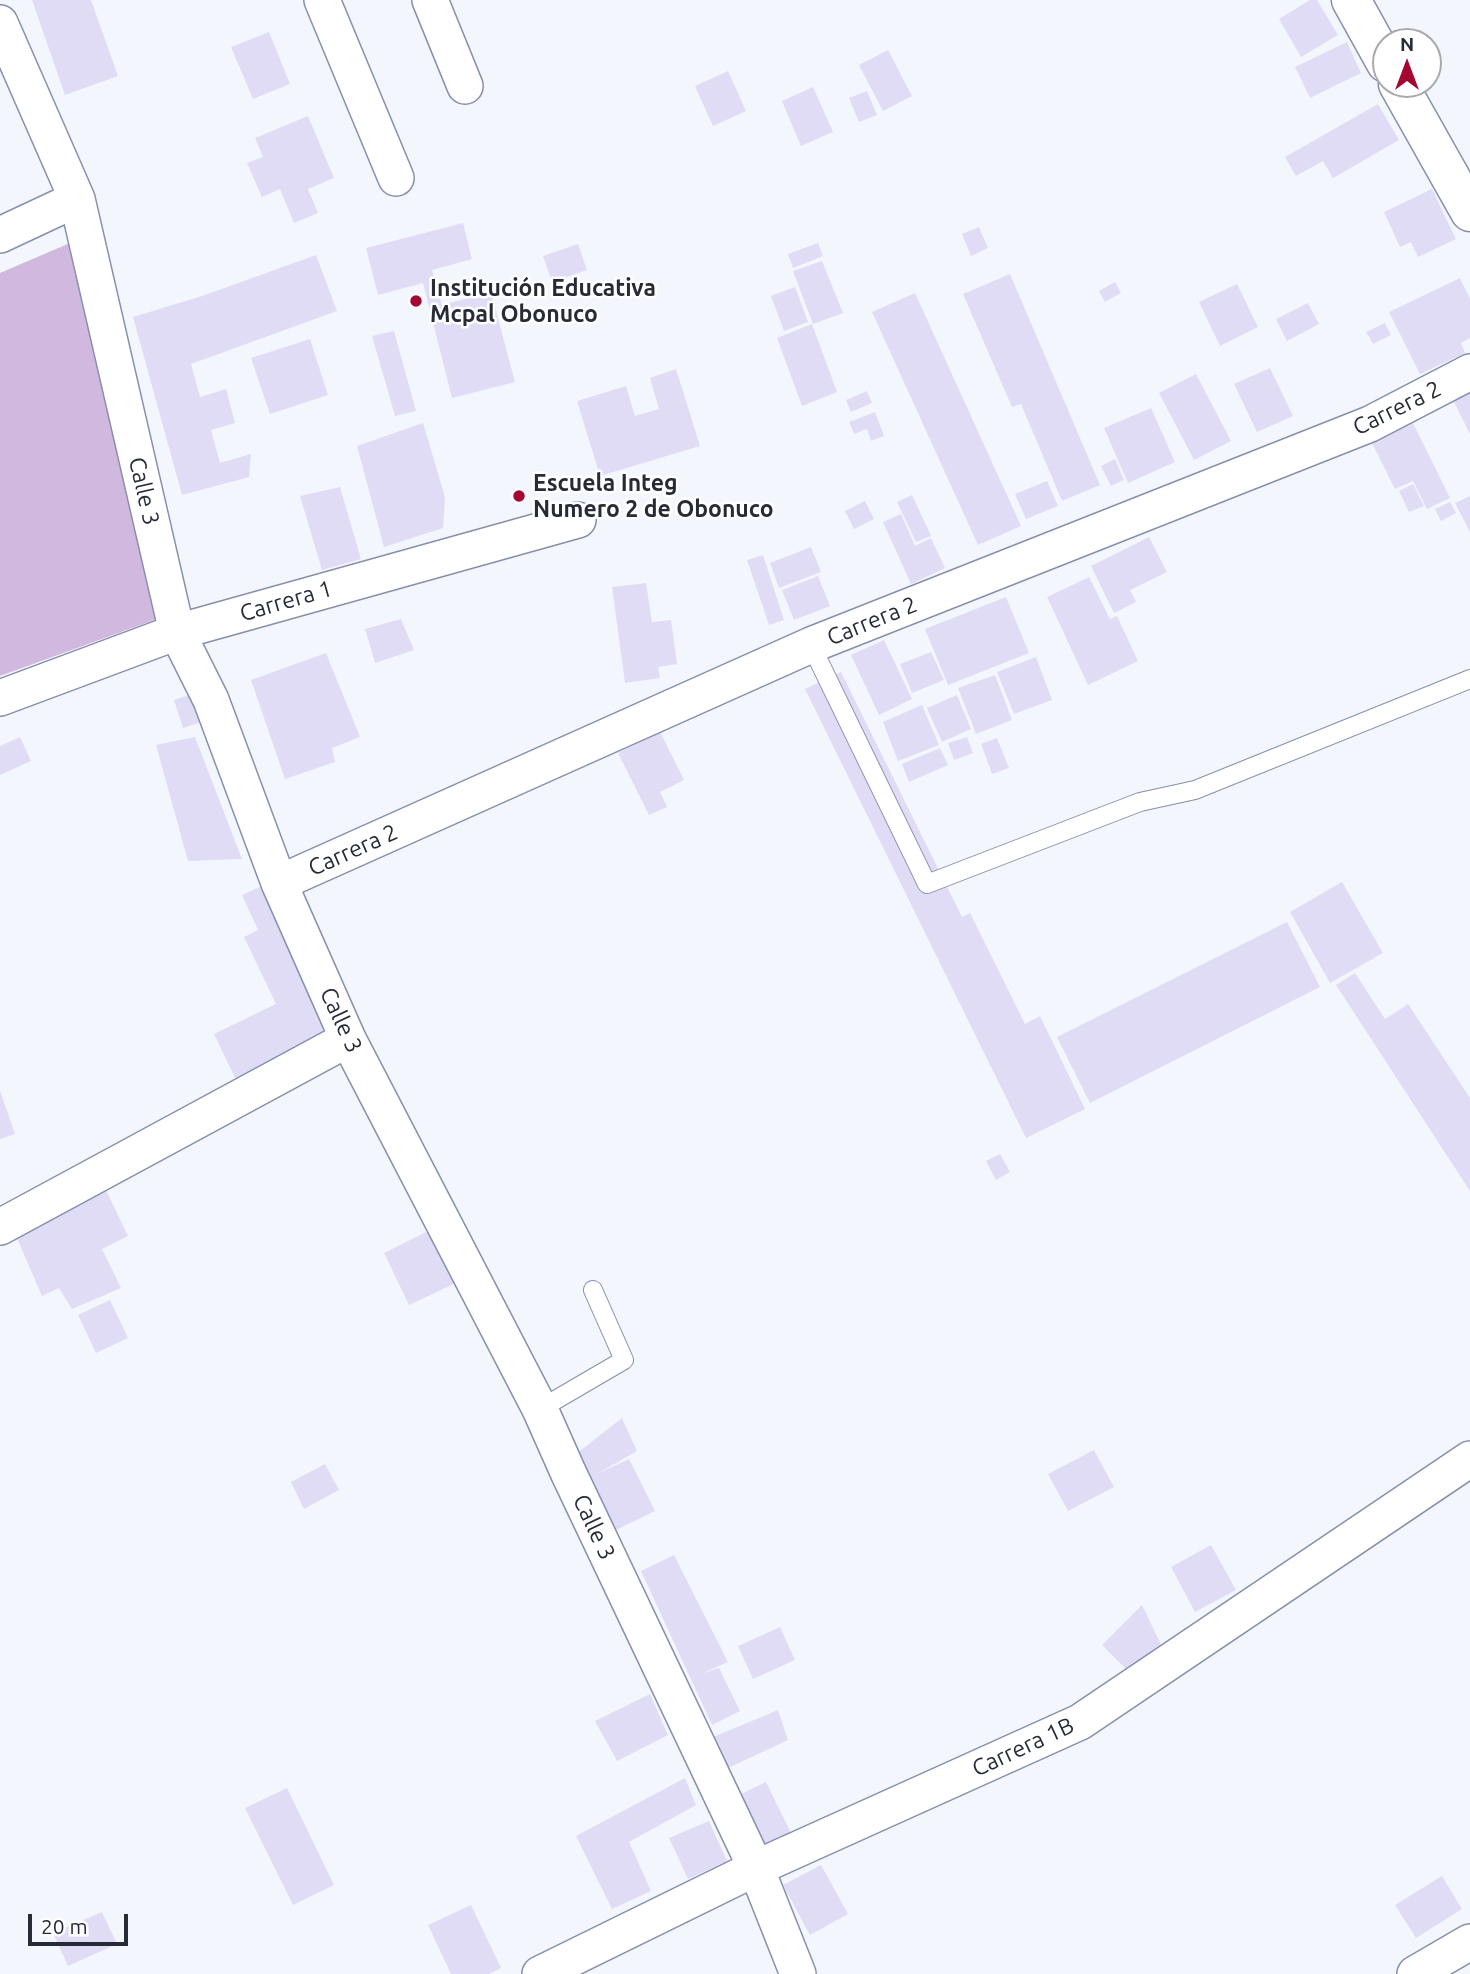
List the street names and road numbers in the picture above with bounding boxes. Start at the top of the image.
street label: Carrera 2 [1348,375,1446,441]
street label: Calle 3 [123,454,165,528]
street label: Carrera 1 [237,575,335,627]
street label: Carrera 2 [823,590,921,652]
street label: Carrera 2 [304,818,402,882]
street label: Calle 3 [314,983,368,1057]
street label: Calle 3 [567,1490,621,1564]
street label: Carrera 1B [968,1711,1078,1783]

